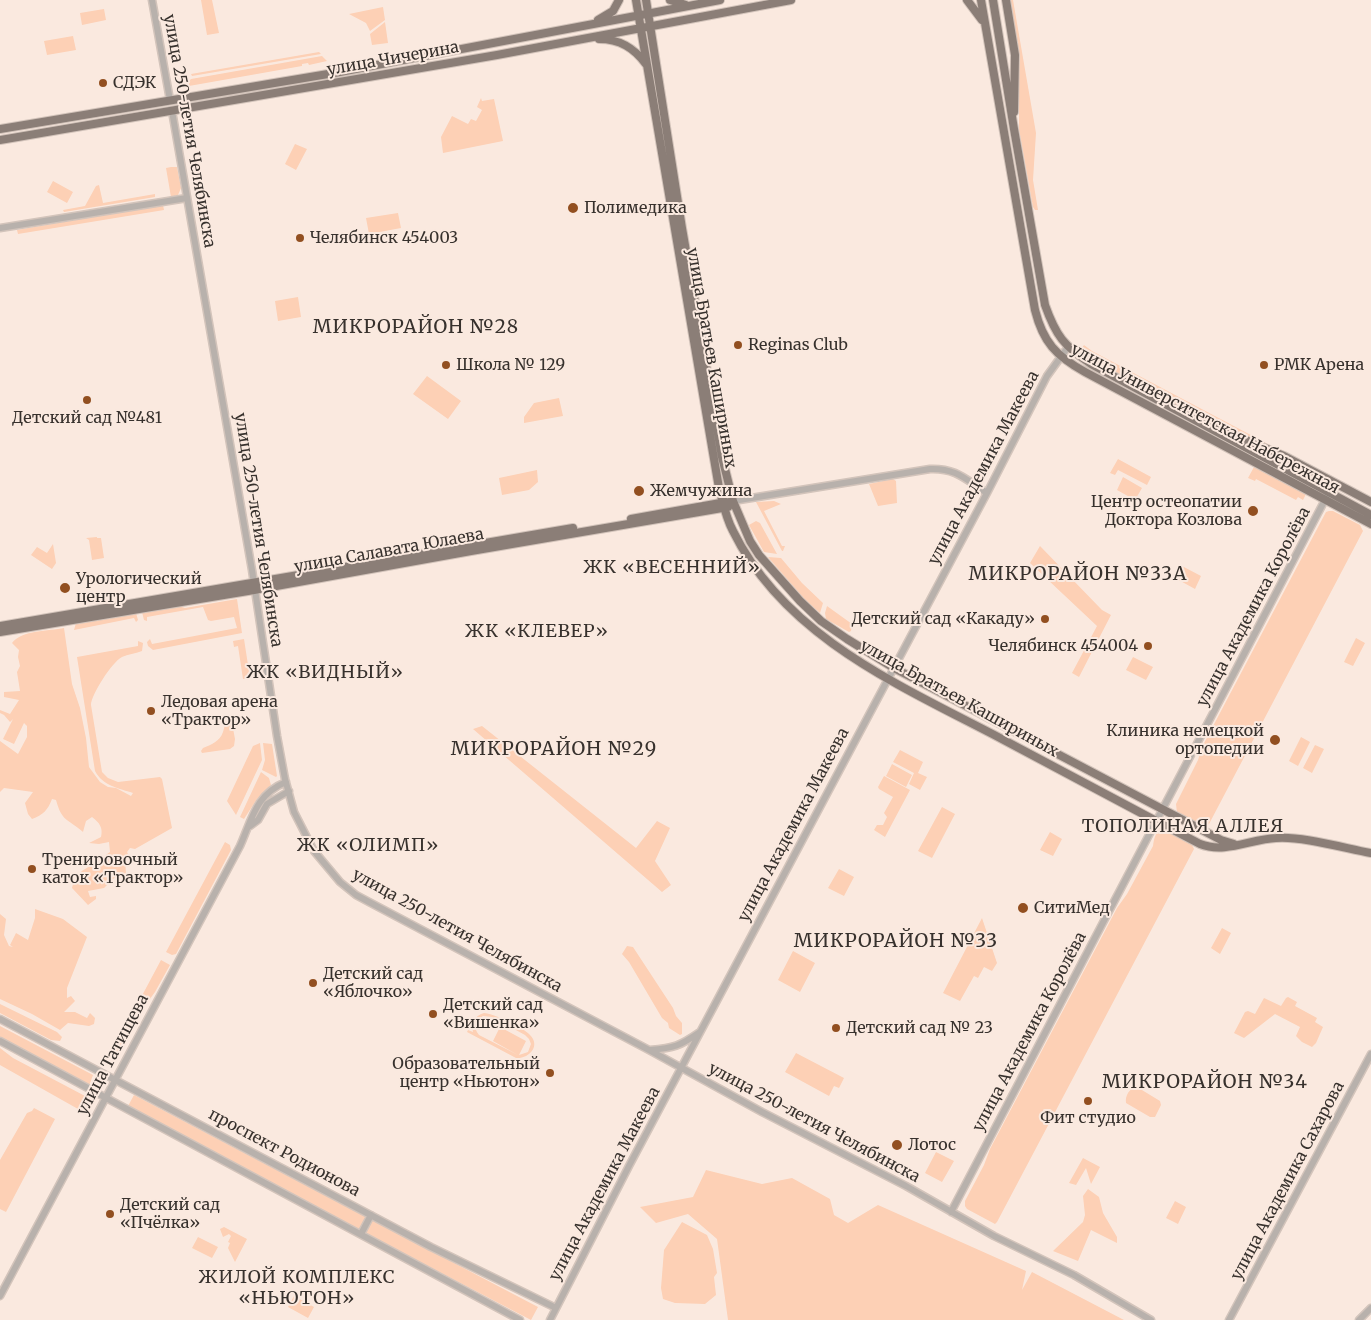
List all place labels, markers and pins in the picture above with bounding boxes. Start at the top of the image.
place label: СДЭК [113,73,156,93]
marker: СДЭК [97,77,109,89]
place label: Полимедика [584,198,687,218]
marker: Полимедика [566,201,580,215]
place label: Челябинск 454003 [310,228,458,248]
marker: Челябинск 454003 [294,232,306,244]
place label: Reginas Club [748,335,848,355]
marker: Reginas Club [732,339,744,351]
place label: Школа № 129 [456,355,565,375]
place label: РМК Арена [1274,355,1364,375]
marker: Школа № 129 [440,359,452,371]
marker: РМК Арена [1258,359,1270,371]
marker: Детский сад №481 [81,394,93,406]
place label: Детский сад №481 [12,408,162,428]
place label: Жемчужина [650,481,752,501]
marker: Жемчужина [632,484,646,498]
place label: Центр остеопатии Доктора Козлова [1091,492,1242,530]
marker: Центр остеопатии Доктора Козлова [1246,504,1260,518]
place label: Урологический центр [76,569,202,607]
marker: Урологический центр [58,581,72,595]
place label: Детский сад «Какаду» [851,609,1035,629]
marker: Детский сад «Какаду» [1039,613,1051,625]
place label: Челябинск 454004 [989,636,1138,656]
marker: Челябинск 454004 [1142,640,1154,652]
place label: Ледовая арена «Трактор» [161,692,278,730]
marker: Ледовая арена «Трактор» [145,705,157,717]
place label: Клиника немецкой ортопедии [1106,721,1264,759]
marker: Клиника немецкой ортопедии [1268,733,1282,747]
place label: Тренировочный каток «Трактор» [42,850,183,888]
marker: Тренировочный каток «Трактор» [26,863,38,875]
place label: СитиМед [1034,898,1110,918]
marker: СитиМед [1016,901,1030,915]
place label: Детский сад «Яблочко» [323,964,423,1002]
marker: Детский сад «Яблочко» [307,977,319,989]
place label: Детский сад «Вишенка» [443,995,543,1033]
marker: Детский сад «Вишенка» [427,1008,439,1020]
place label: Детский сад № 23 [846,1018,993,1038]
marker: Детский сад № 23 [830,1022,842,1034]
place label: Образовательный центр «Ньютон» [392,1054,540,1092]
marker: Образовательный центр «Ньютон» [544,1067,556,1079]
marker: Фит студио [1082,1095,1094,1107]
place label: Фит студио [1040,1108,1136,1128]
place label: Лотос [908,1135,956,1155]
marker: Лотос [890,1138,904,1152]
place label: Детский сад «Пчёлка» [120,1195,220,1233]
marker: Детский сад «Пчёлка» [104,1208,116,1220]

